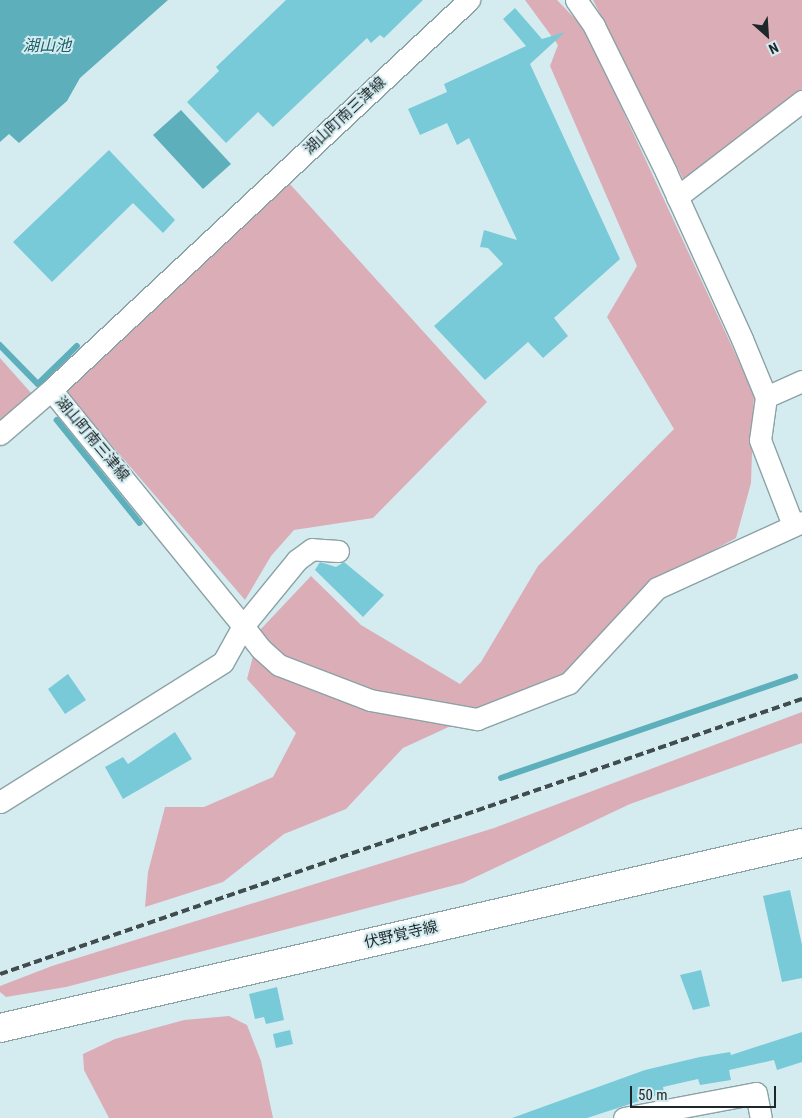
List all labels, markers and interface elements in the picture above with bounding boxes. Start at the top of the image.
north arrow [742,10,792,60]
water label: 湖山池 [23,36,71,56]
text: N [766,39,781,58]
street label: 湖山町南三津線 [300,74,390,158]
street label: 湖山町南三津線 [51,393,133,485]
street label: 伏野覚寺線 [362,918,440,952]
scale bar [632,1076,778,1108]
text: 50 m [638,1086,668,1104]

